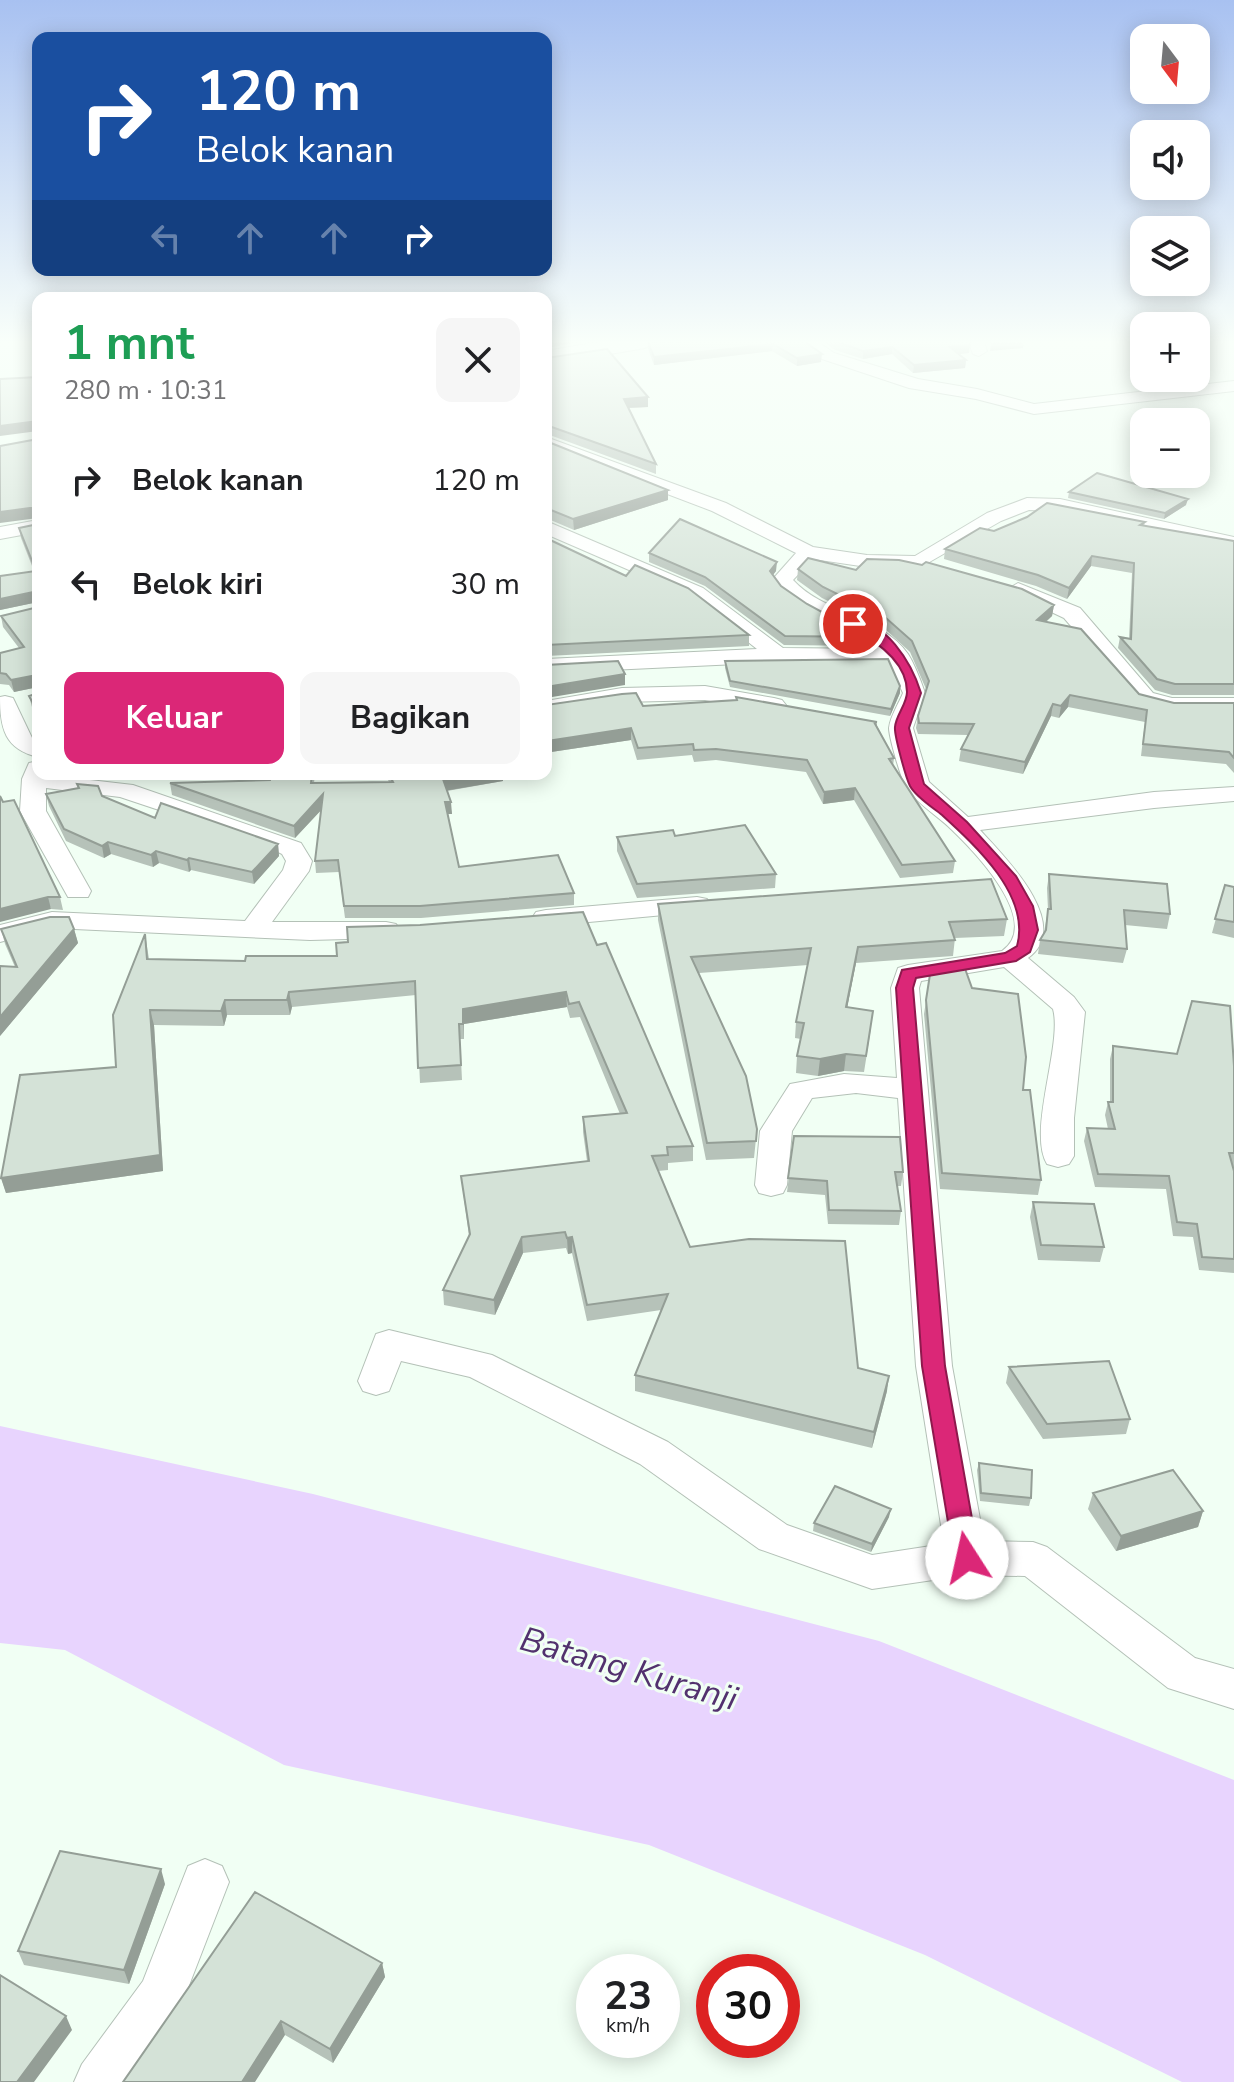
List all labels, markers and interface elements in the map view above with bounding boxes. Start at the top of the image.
north arrow [1130,24,1210,104]
map controls [1130,24,1210,488]
text: 120 m [196,53,361,130]
icon: right [64,64,168,168]
button: sound [1130,120,1210,200]
text: Belok kanan [196,126,394,175]
icon: left [144,216,188,260]
icon: ahead [228,216,272,260]
icon: ahead [312,216,356,260]
icon: right [396,216,440,260]
button: layers [1130,216,1210,296]
text: 1 mnt [64,310,194,376]
button: + [1130,312,1210,392]
button: close [436,318,520,402]
text: 280 m · 10:31 [64,373,227,408]
button: − [1130,408,1210,488]
icon: right [64,458,108,502]
text: Belok kanan [132,460,304,501]
text: 120 m [433,460,520,501]
icon: left [64,562,108,606]
text: Belok kiri [132,564,263,605]
text: 30 m [451,564,520,605]
pin [819,590,887,658]
icon: arrive [831,602,875,646]
button: Keluar [64,672,284,764]
button: Bagikan [300,672,520,764]
position arrow [925,1516,1009,1600]
water label: Batang Kuranji [515,1616,744,1722]
speed limit sign: 30 [696,1954,800,2058]
text: 23 [604,1969,652,2023]
text: km/h [606,2012,650,2039]

